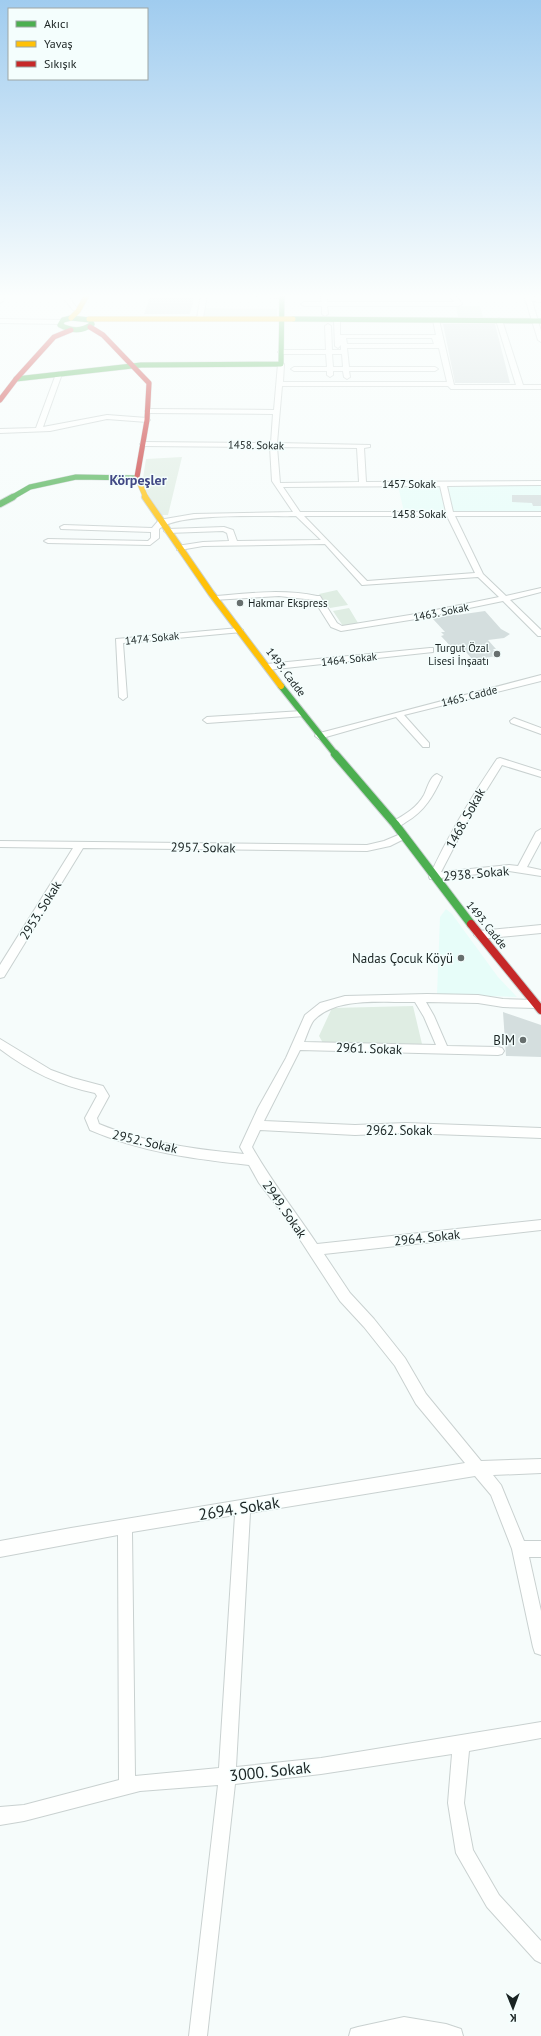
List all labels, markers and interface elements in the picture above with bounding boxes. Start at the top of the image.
legend [8,8,148,80]
text: Akıcı [44,16,69,31]
text: Yavaş [44,36,73,51]
text: Sıkışık [44,56,77,71]
street label: 1458. Sokak [228,438,285,453]
district label: Körpeşler [109,471,167,489]
street label: 1457 Sokak [382,477,437,491]
street label: 1458 Sokak [392,507,447,521]
place label: Hakmar Ekspress [248,596,328,610]
marker: Hakmar Ekspress [235,598,245,608]
street label: 1463. Sokak [412,600,471,624]
street label: 1474 Sokak [124,628,181,648]
place label: Turgut Özal Lisesi İnşaatı [428,641,490,668]
street label: 1493. Cadde [263,645,309,699]
street label: 1464. Sokak [320,649,378,669]
marker: Turgut Özal Lisesi İnşaatı [492,649,502,659]
street label: 1465. Cadde [439,682,499,710]
street label: 1468. Sokak [442,784,489,851]
street label: 2957. Sokak [170,838,236,857]
street label: 2938. Sokak [442,862,511,885]
street label: 2953. Sokak [16,877,66,943]
street label: 1493. Cadde [464,898,511,952]
place label: Nadas Çocuk Köyü [352,950,453,967]
marker: Nadas Çocuk Köyü [456,953,466,963]
place label: BİM [493,1032,515,1049]
marker: BİM [518,1035,528,1045]
street label: 2961. Sokak [336,1039,403,1058]
street label: 2962. Sokak [366,1122,433,1139]
street label: 2952. Sokak [111,1126,180,1157]
street label: 2949. Sokak [259,1177,311,1242]
street label: 2964. Sokak [393,1225,462,1249]
street label: 2694. Sokak [197,1492,281,1524]
street label: 3000. Sokak [228,1757,312,1785]
north arrow [493,1988,533,2028]
text: K [509,2011,517,2025]

